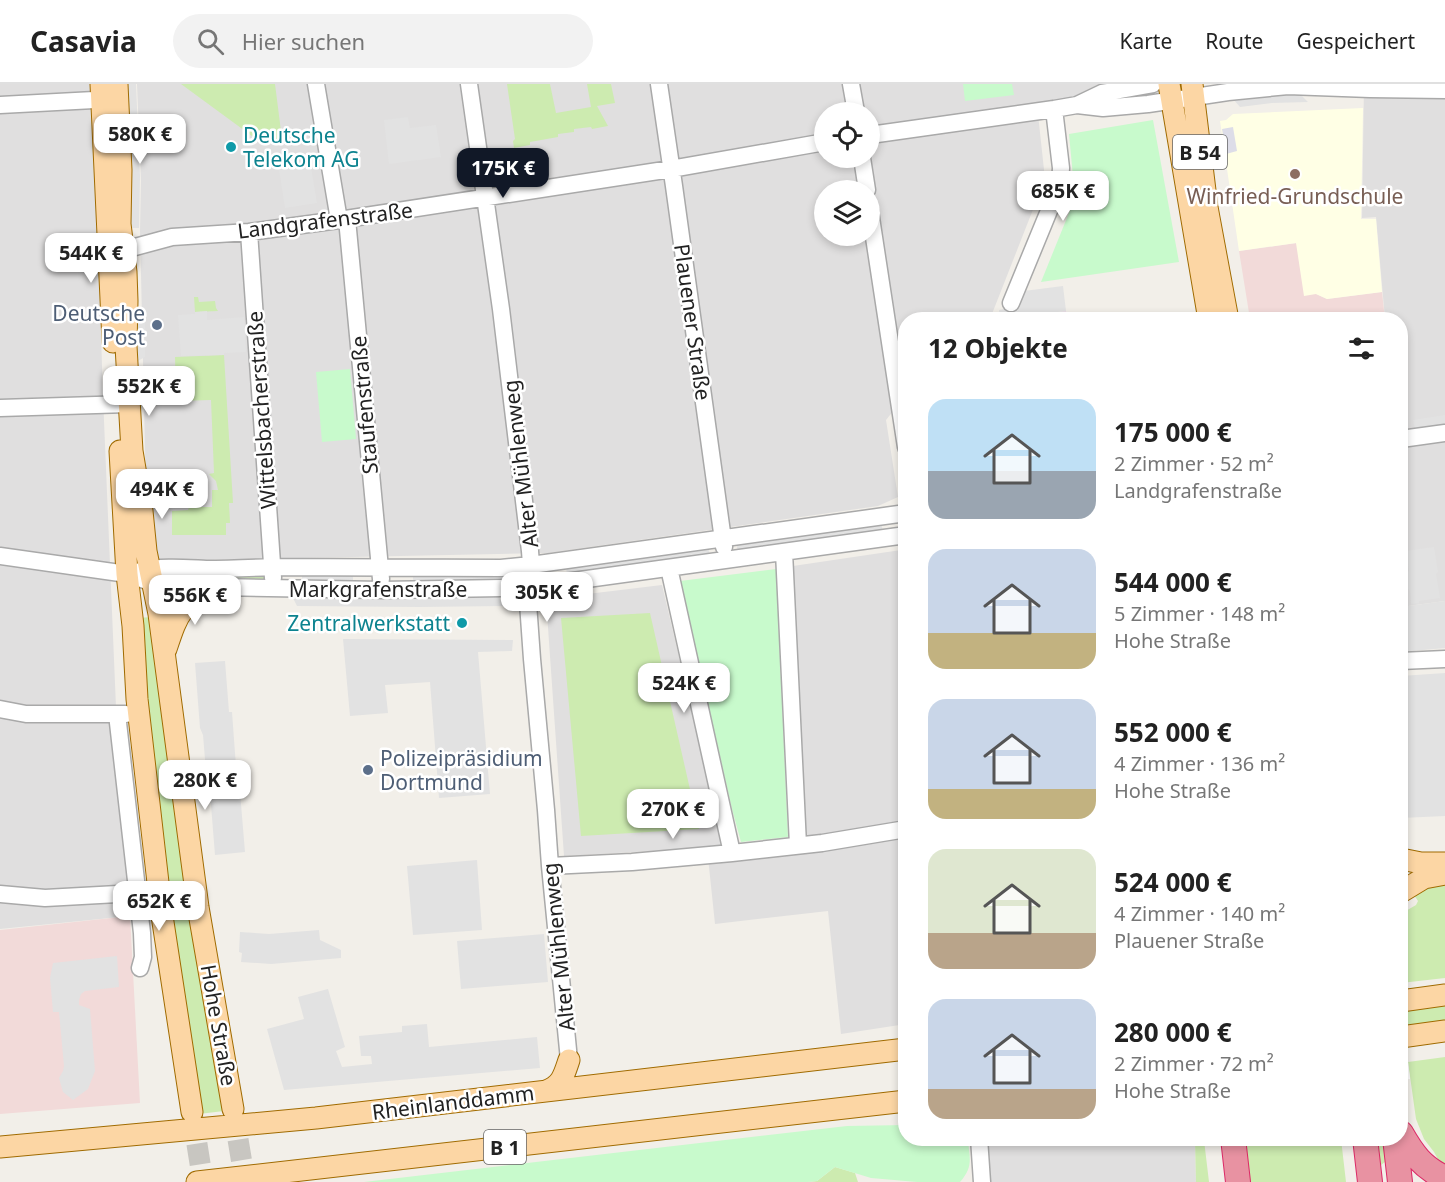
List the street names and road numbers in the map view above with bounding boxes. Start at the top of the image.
road number: B 54 [1173,135,1227,169]
street label: Landgrafenstraße [236,195,414,245]
street label: Plauener Straße [668,242,718,402]
street label: Wittelsbacherstraße [240,310,282,510]
street label: Staufenstraße [344,335,384,475]
street label: Alter Mühlenweg [496,378,544,550]
street label: Markgrafenstraße [289,575,467,603]
street label: Alter Mühlenweg [535,862,581,1032]
street label: Hohe Straße [195,962,243,1088]
street label: Rheinlanddamm [370,1078,536,1126]
road number: B 1 [484,1130,526,1164]

